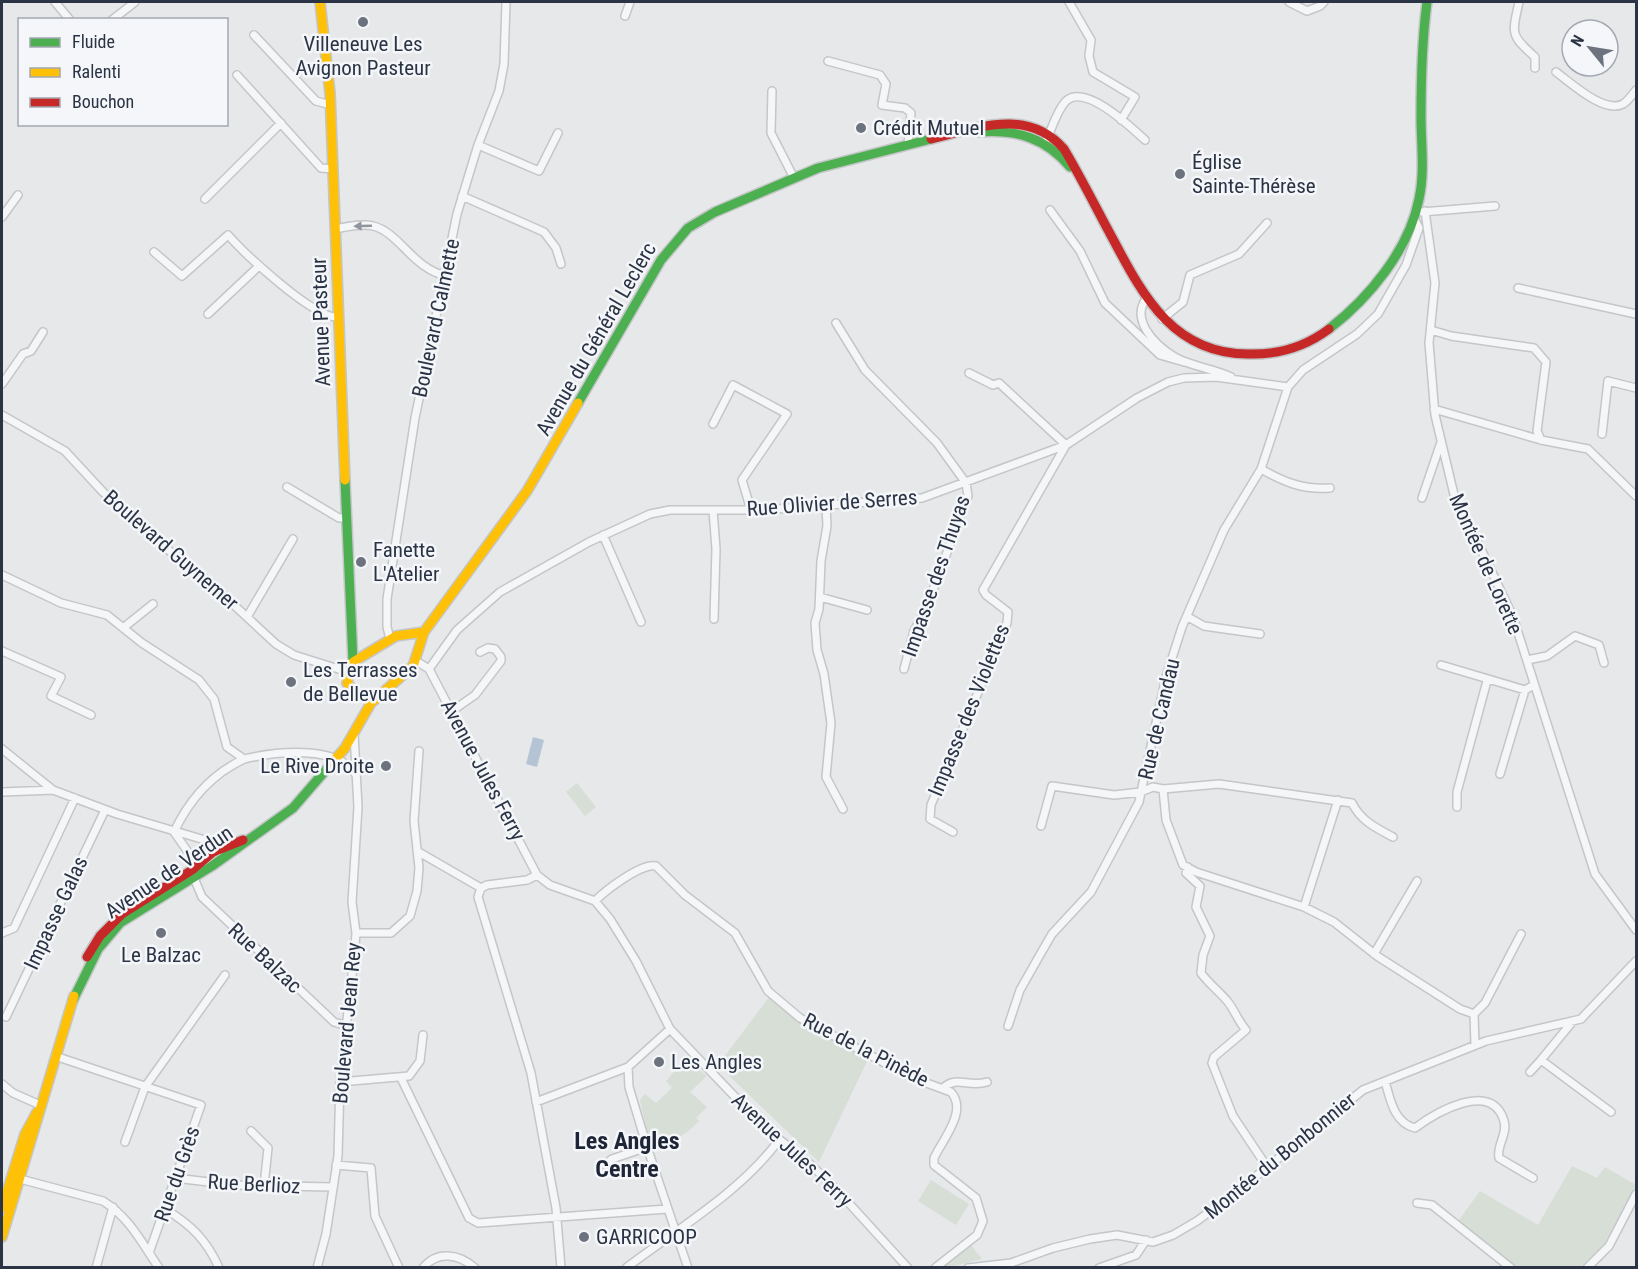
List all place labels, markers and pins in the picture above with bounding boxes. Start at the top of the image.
marker: Villeneuve Les Avignon Pasteur [356,15,370,29]
place label: Villeneuve Les Avignon Pasteur [295,32,431,80]
place label: Crédit Mutuel [873,116,984,140]
marker: Crédit Mutuel [854,121,868,135]
place label: Église Sainte-Thérèse [1192,150,1316,198]
marker: Église Sainte-Thérèse [1173,167,1187,181]
place label: Fanette L'Atelier [373,538,439,586]
marker: Fanette L'Atelier [354,555,368,569]
place label: Les Terrasses de Bellevue [303,658,418,706]
marker: Les Terrasses de Bellevue [284,675,298,689]
place label: Le Rive Droite [260,754,374,778]
marker: Le Rive Droite [379,759,393,773]
marker: Le Balzac [154,926,168,940]
place label: Le Balzac [121,943,201,967]
place label: Les Angles [671,1050,762,1074]
marker: Les Angles [652,1055,666,1069]
place label: GARRICOOP [596,1225,697,1249]
marker: GARRICOOP [577,1230,591,1244]

